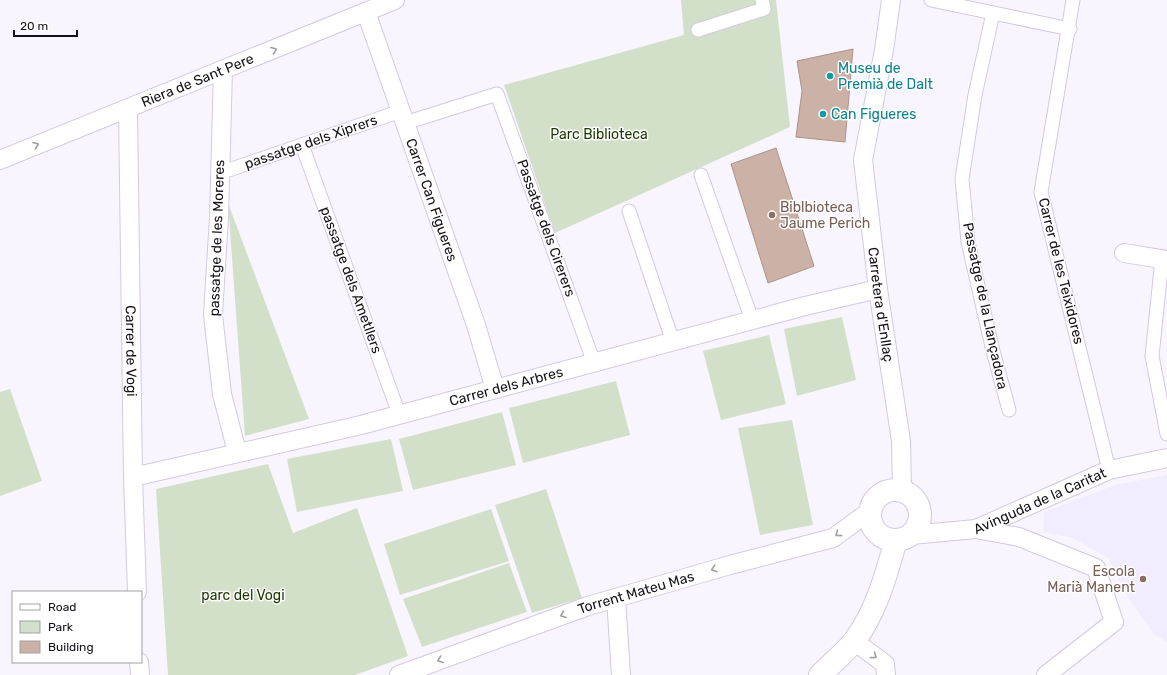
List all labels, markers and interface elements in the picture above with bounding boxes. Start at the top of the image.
scale bar [14,12,77,38]
text: 20 m [20,19,48,33]
one-way arrow [270,46,277,54]
street label: Riera de Sant Pere [139,50,256,110]
place label: Museu de Premià de Dalt [838,60,933,93]
marker: Museu de Premià de Dalt [825,71,835,81]
place label: Can Figueres [831,106,916,123]
marker: Can Figueres [818,109,828,119]
street label: passatge dels Xiprers [242,111,380,173]
park label: Parc Biblioteca [550,126,648,143]
street label: Carrer Can Figueres [403,136,461,264]
one-way arrow [33,142,40,150]
street label: Passatge dels Cirerers [513,157,579,299]
street label: passatge de les Moreres [206,159,228,317]
street label: Carrer de les Teixidores [1035,196,1087,346]
place label: Biblbioteca Jaume Perich [780,199,870,232]
street label: passatge dels Ametllers [316,204,386,356]
marker: Biblbioteca Jaume Perich [767,210,777,220]
street label: Passatge de la Llançadora [959,221,1011,391]
street label: Carretera d'Enllaç [865,246,897,363]
street label: Carrer de Vogi [122,305,140,397]
street label: Carrer dels Arbres [447,363,565,409]
street label: Avinguda de la Caritat [971,464,1109,538]
one-way arrow [836,529,843,536]
place label: Escola Marià Manent [1047,563,1136,596]
one-way arrow [710,564,717,573]
street label: Torrent Mateu Mas [575,567,696,618]
marker: Escola Marià Manent [1138,574,1148,584]
park label: parc del Vogi [201,587,285,604]
legend [12,591,142,663]
text: Road [48,600,76,614]
one-way arrow [559,611,566,619]
text: Park [48,620,74,634]
text: Building [48,640,94,654]
one-way arrow [870,651,877,658]
one-way arrow [437,655,444,663]

